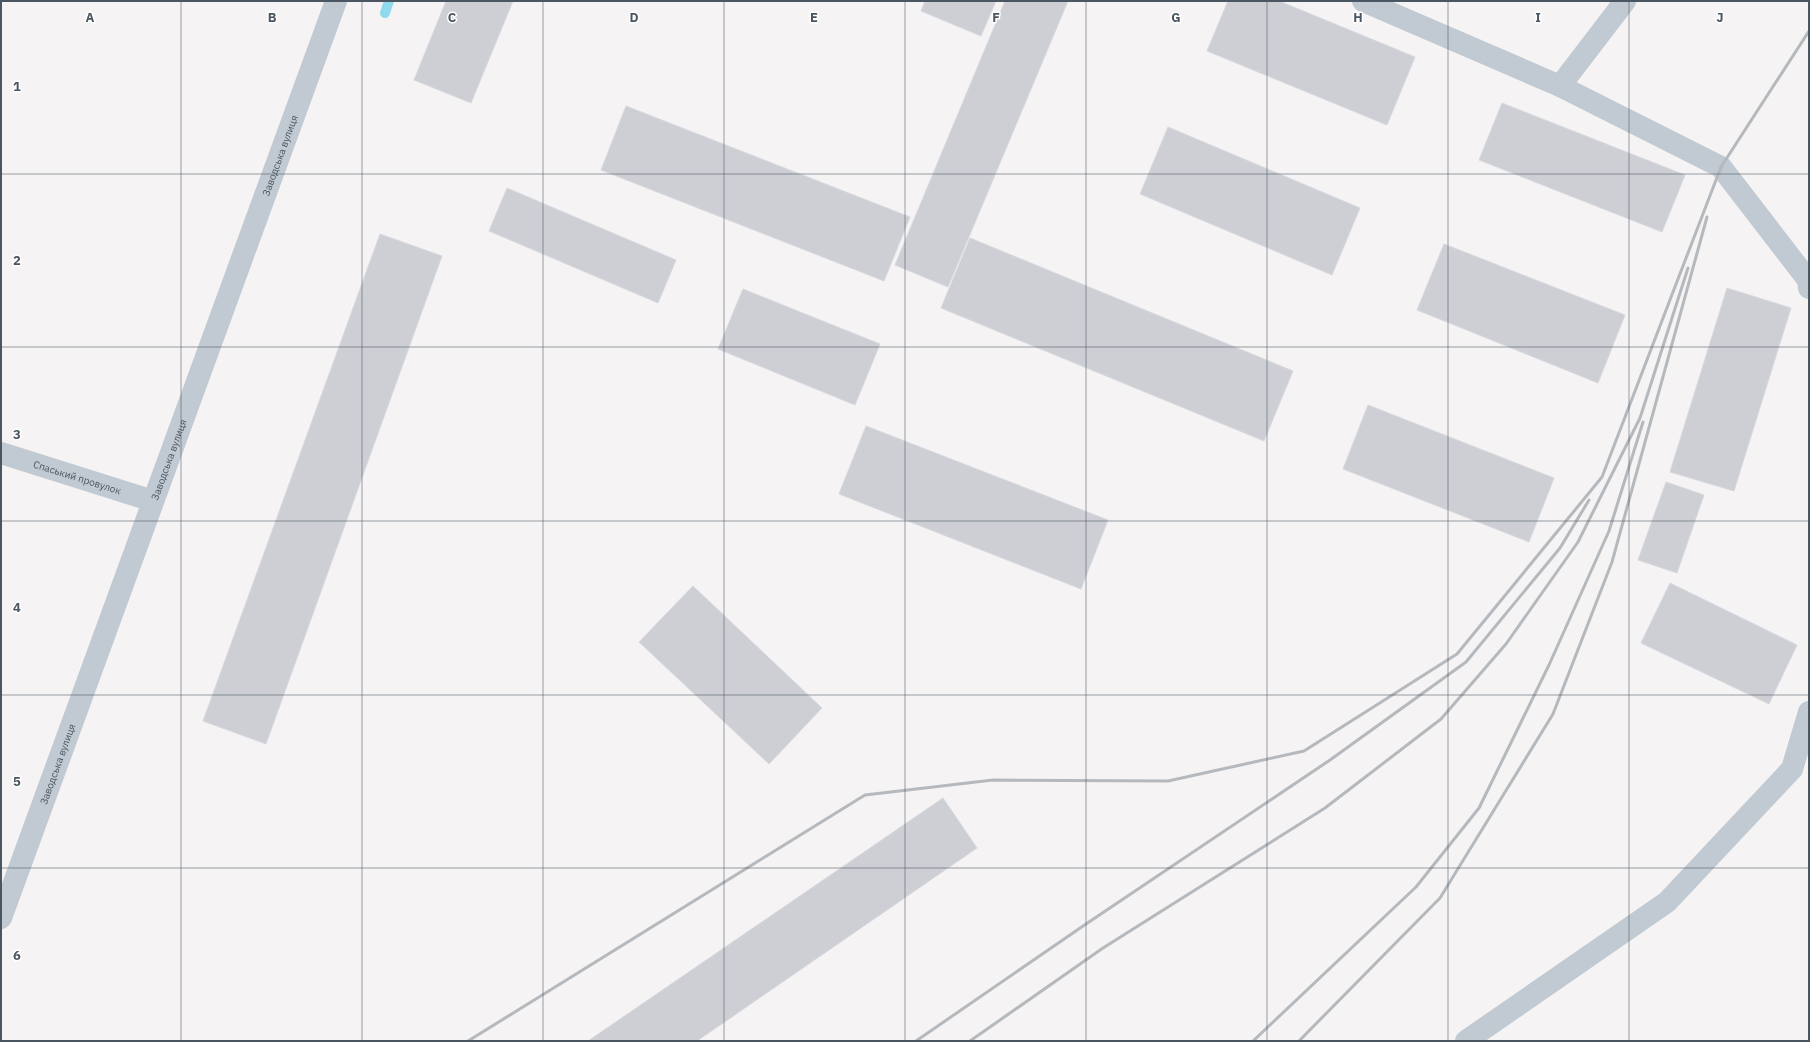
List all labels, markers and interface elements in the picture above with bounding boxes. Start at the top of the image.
text: A [86,9,95,26]
text: B [268,9,277,26]
text: C [448,9,457,26]
text: D [629,9,639,26]
text: E [810,9,818,26]
text: F [992,9,1000,26]
text: G [1171,9,1181,26]
text: H [1353,9,1363,26]
text: I [1535,9,1541,26]
text: J [1716,9,1724,26]
text: 1 [13,78,21,95]
street label: Заводська вулиця [259,113,300,197]
text: 2 [13,252,21,269]
street label: Заводська вулиця [148,417,189,502]
text: 3 [13,426,21,443]
street label: Спаський провулок [32,457,123,497]
text: 4 [13,599,21,616]
street label: Заводська вулиця [37,722,78,806]
text: 5 [13,773,21,790]
text: 6 [13,947,21,964]

